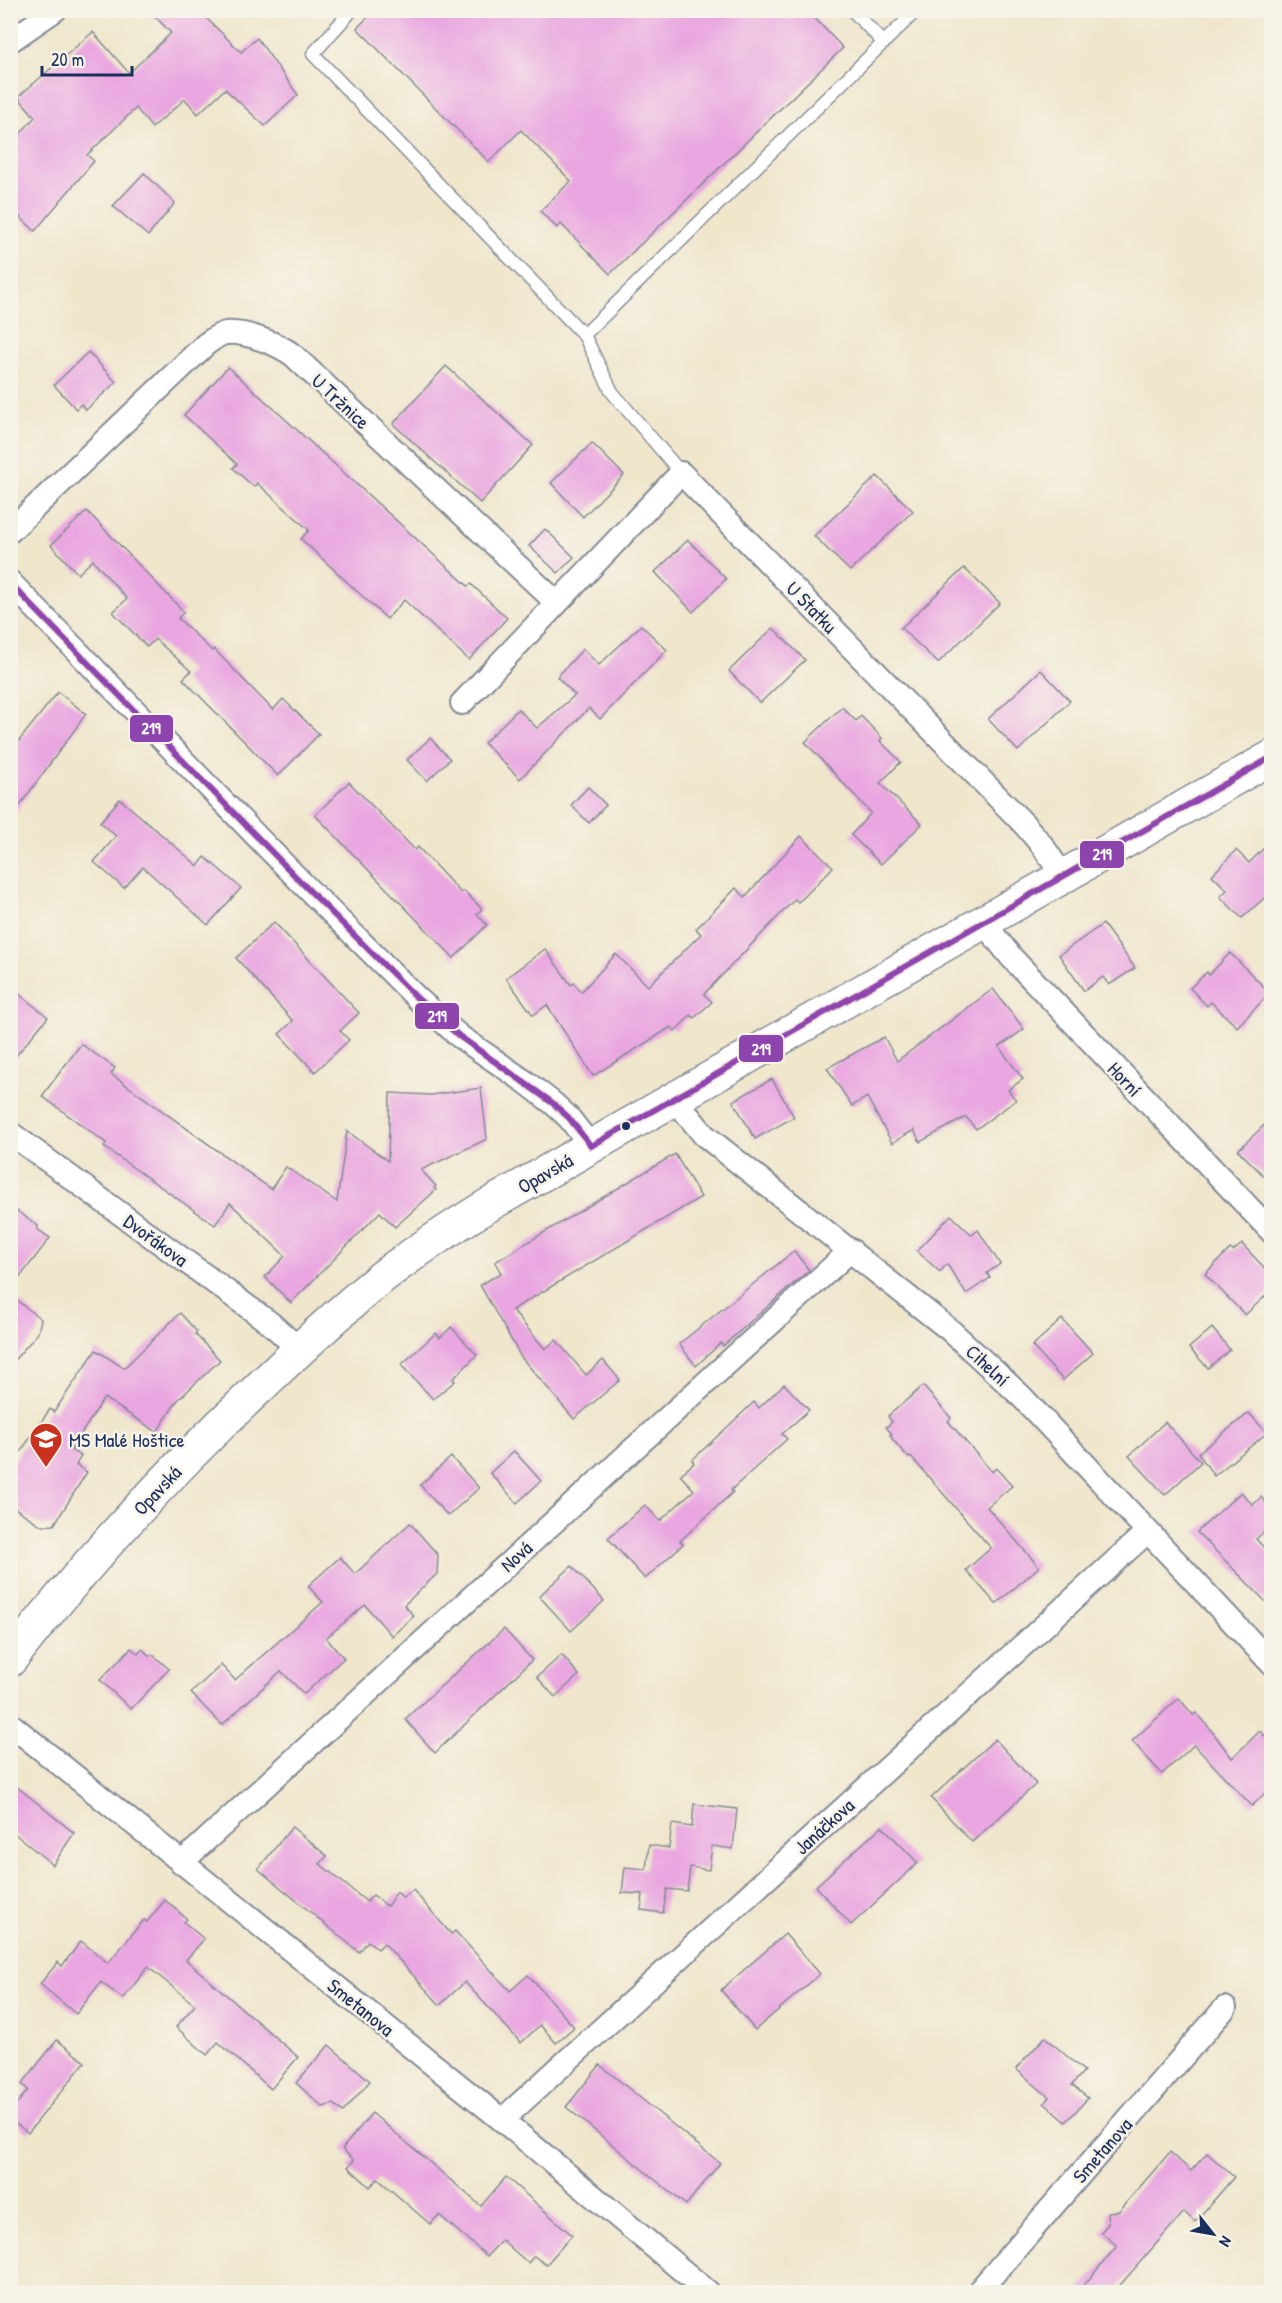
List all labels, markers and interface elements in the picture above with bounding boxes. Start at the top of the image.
scale bar [42,39,132,77]
text: 20 m [51,47,84,72]
street label: U Tržnice [306,367,376,435]
street label: U Statku [781,575,843,639]
line badge: 219 [129,714,174,743]
text: 219 [141,717,161,739]
line badge: 219 [1079,840,1125,869]
text: 219 [1092,843,1112,865]
line badge: 219 [414,1002,460,1030]
text: 219 [427,1005,447,1027]
line badge: 219 [738,1034,784,1063]
text: 219 [751,1038,771,1060]
street label: Horní [1102,1056,1148,1102]
unlabelled marker [620,1120,632,1132]
street label: Opavská [513,1146,578,1200]
street label: Dvořákova [118,1208,194,1273]
street label: Cihelní [960,1338,1016,1392]
school or university icon: MS Malé Hoštice [28,1421,64,1468]
place label: MS Malé Hoštice [69,1426,185,1453]
street label: Opavská [127,1459,187,1521]
street label: Nová [494,1534,538,1578]
street label: Janáčkova [788,1792,860,1860]
street label: Smetanova [322,1972,400,2042]
street label: Smetanova [1066,2111,1138,2188]
north arrow [1183,2204,1243,2264]
text: N [1214,2232,1237,2251]

